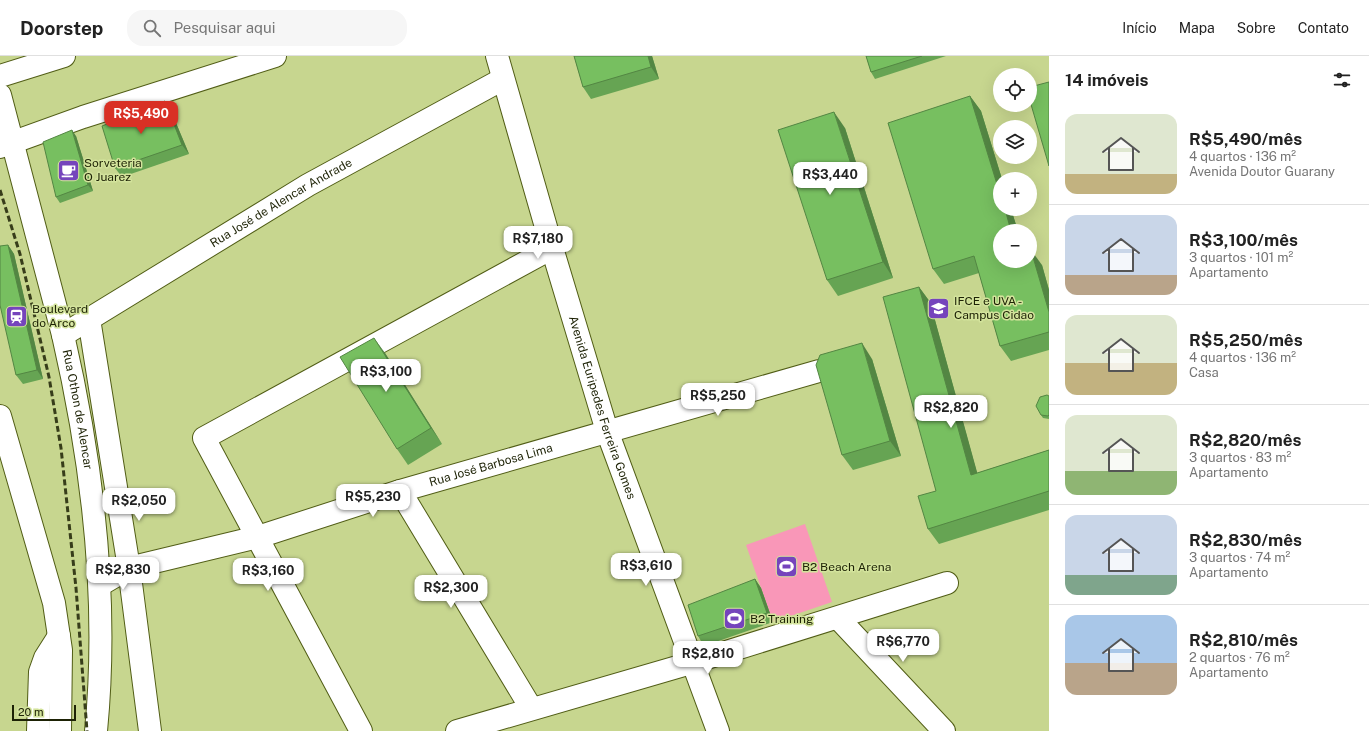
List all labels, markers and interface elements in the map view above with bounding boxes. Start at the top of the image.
search box [127,10,407,46]
text: Doorstep [20,17,103,39]
icon: search [141,17,163,39]
text: Pesquisar aqui [173,19,275,36]
text: Início [1122,20,1157,36]
text: Mapa [1179,20,1215,36]
text: Sobre [1237,20,1276,36]
text: Contato [1298,20,1349,36]
map controls [993,68,1037,268]
button: locate [993,68,1037,112]
icon: filters [1331,69,1353,91]
text: 14 imóveis [1065,70,1149,90]
pin: R$5,490 [104,101,178,135]
text: R$5,490 [113,106,169,121]
button: layers [993,120,1037,164]
text: R$5,490/mês [1189,129,1302,149]
icon: home [1097,130,1145,178]
text: 4 quartos · 136 m² [1189,149,1296,164]
street label: Rua José de Alencar Andrade [208,155,355,250]
place label: Sorveteria O Juarez [84,156,142,184]
cafe icon: Sorveteria O Juarez [56,157,82,183]
pin: R$3,440 [793,162,867,196]
text: Avenida Doutor Guarany [1189,164,1335,179]
text: R$3,440 [802,167,858,182]
button: + [993,172,1037,216]
button: − [993,224,1037,268]
pin: R$7,180 [501,226,575,260]
text: R$3,100/mês [1189,230,1298,250]
text: R$7,180 [513,231,563,246]
icon: home [1097,231,1145,279]
text: 3 quartos · 101 m² [1189,250,1293,265]
text: Apartamento [1189,265,1268,280]
place label: IFCE e UVA - Campus Cidao [954,294,1034,322]
school or university icon: IFCE e UVA - Campus Cidao [926,295,952,321]
place label: Boulevard do Arco [32,302,88,330]
station icon: Boulevard do Arco [4,303,30,329]
street label: Avenida Euripedes Ferreira Gomes [566,314,639,501]
text: R$5,250/mês [1189,330,1303,350]
icon: home [1097,331,1145,379]
street label: Rua Othon de Alencar [59,348,95,471]
text: 4 quartos · 136 m² [1189,350,1296,365]
pin: R$3,100 [349,359,423,393]
text: R$3,100 [360,364,412,379]
text: Casa [1189,365,1219,380]
pin: R$5,250 [681,383,755,417]
text: R$5,250 [690,388,746,403]
pin: R$2,820 [914,395,988,429]
text: R$2,820 [923,400,979,415]
text: R$2,820/mês [1189,430,1302,450]
icon: home [1097,431,1145,479]
street label: Rua José Barbosa Lima [427,441,554,489]
text: 3 quartos · 83 m² [1189,450,1291,465]
text: Apartamento [1189,465,1268,480]
pin: R$5,230 [336,484,410,518]
pin: R$2,050 [102,488,176,522]
text: R$5,230 [345,489,401,504]
text: R$2,050 [111,493,167,508]
text: R$2,830/mês [1189,530,1302,550]
icon: home [1097,531,1145,579]
text: 3 quartos · 74 m² [1189,550,1290,565]
pin: R$3,610 [609,553,683,587]
sports icon: B2 Beach Arena [774,554,800,580]
pin: R$2,830 [86,557,160,591]
pin: R$3,160 [231,558,305,592]
text: R$3,610 [620,558,672,573]
place label: B2 Beach Arena [802,560,891,574]
text: R$2,830 [95,562,151,577]
text: R$3,160 [242,563,294,578]
text: Apartamento [1189,565,1268,580]
pin: R$2,300 [414,575,488,609]
text: R$2,300 [423,580,479,595]
sports icon: B2 Training [721,606,747,632]
place label: B2 Training [750,612,813,626]
pin: R$6,770 [866,629,940,663]
text: R$2,810/mês [1189,630,1298,650]
icon: home [1097,631,1145,679]
text: R$6,770 [876,634,930,649]
pin: R$2,810 [671,641,745,675]
text: R$2,810 [682,646,734,661]
text: 2 quartos · 76 m² [1189,650,1290,665]
text: Apartamento [1189,665,1268,680]
scale bar [12,703,76,722]
text: 20 m [18,706,43,718]

